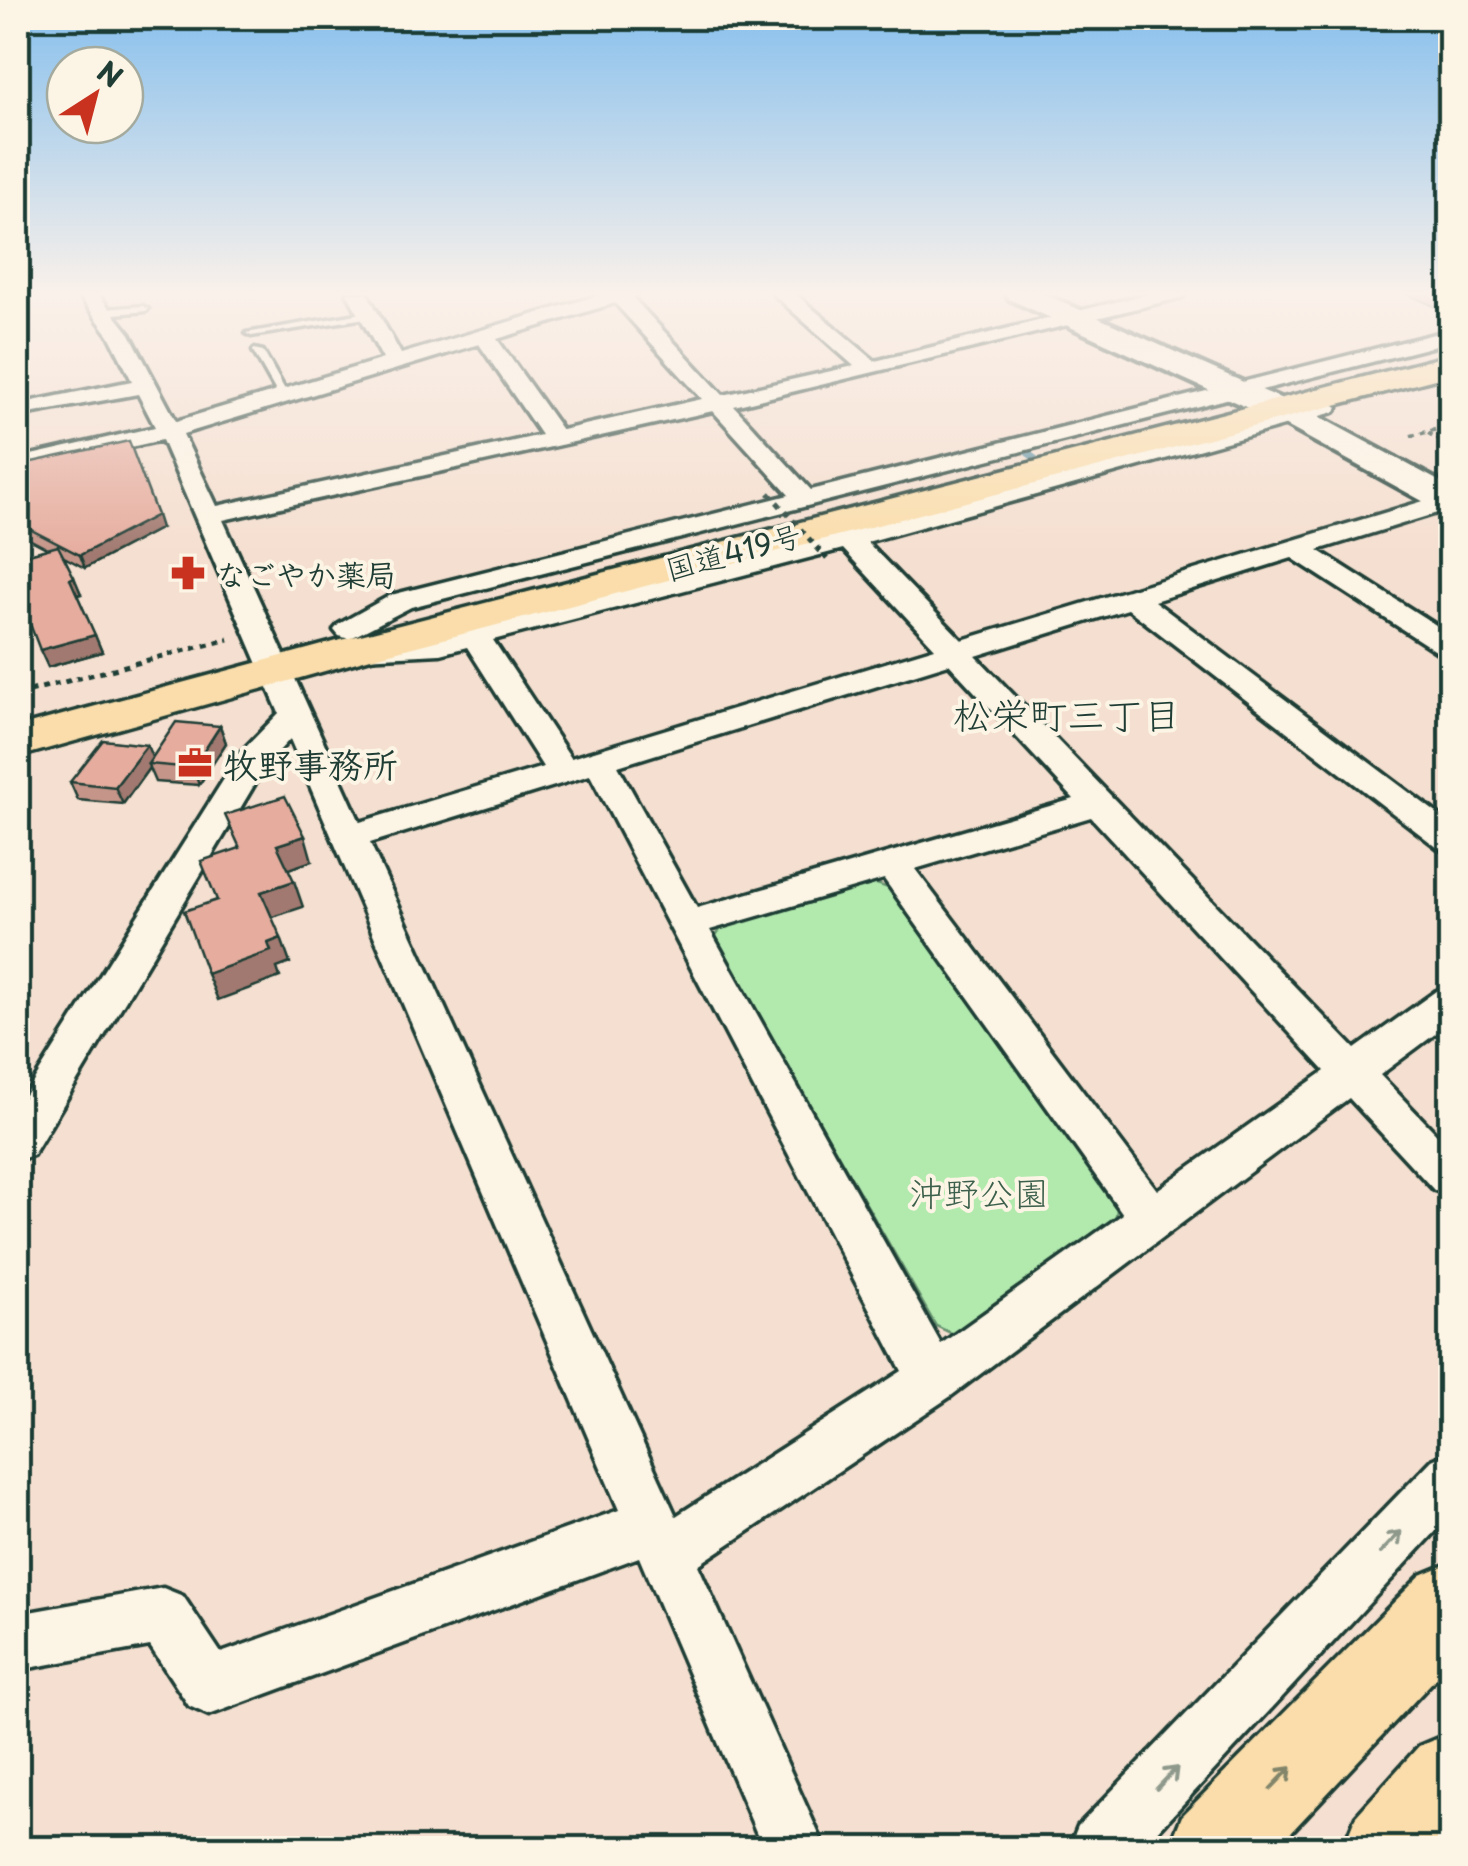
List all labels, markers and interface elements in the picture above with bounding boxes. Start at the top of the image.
north arrow [45,45,145,145]
text: N [89,50,132,97]
street label: 国道419号 [660,511,806,591]
place label: なごやか薬局 [216,551,396,596]
pharmacy icon: なごやか薬局 [169,554,207,592]
district label: 松栄町三丁目 [953,685,1181,742]
place label: 牧野事務所 [223,737,398,790]
office icon: 牧野事務所 [176,744,214,782]
park label: 沖野公園 [909,1165,1049,1218]
one-way arrow [1379,1530,1402,1555]
one-way arrow [1155,1766,1179,1790]
one-way arrow [1269,1766,1292,1791]

